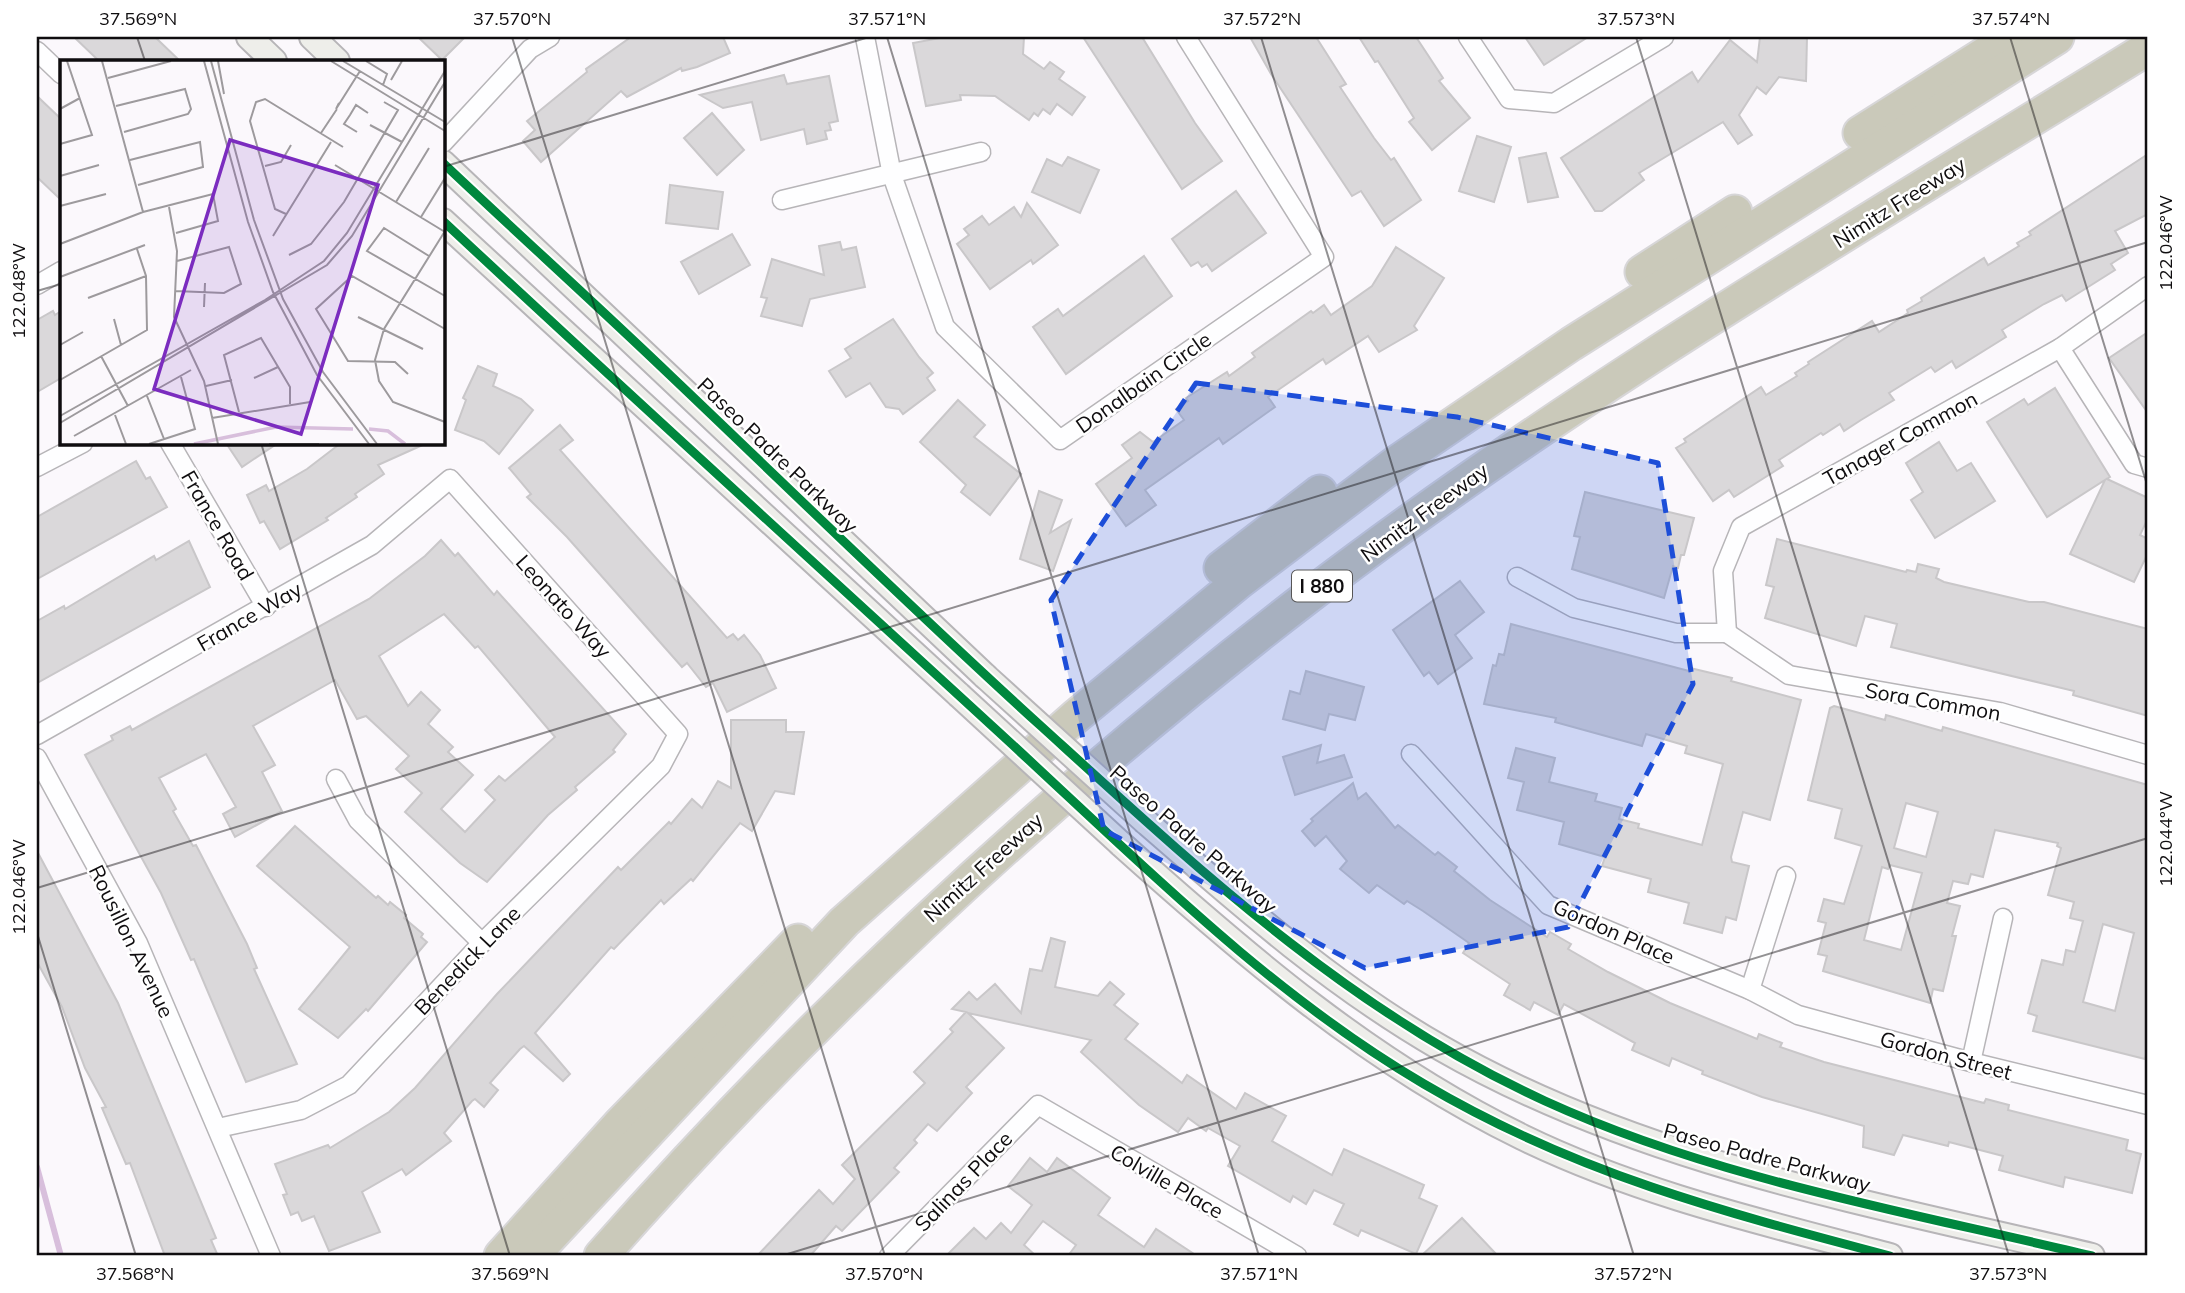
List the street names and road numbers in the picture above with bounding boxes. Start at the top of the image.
street label: Nimitz Freeway [1828,151,1970,253]
street label: Donalbain Circle [1070,326,1216,438]
street label: Paseo Padre Parkway [692,372,864,538]
street label: Tanager Common [1818,385,1982,491]
street label: Nimitz Freeway [1355,457,1493,567]
street label: France Road [176,465,260,585]
street label: Leonato Way [511,549,617,663]
road number: I 880 [1292,570,1352,601]
street label: France Way [192,576,306,656]
street label: Sora Common [1863,676,2003,726]
street label: Paseo Padre Parkway [1105,759,1283,919]
street label: Nimitz Freeway [918,807,1048,927]
street label: Rousillon Avenue [84,860,180,1022]
street label: Gordon Place [1549,893,1679,969]
street label: Benedick Lane [409,900,525,1020]
street label: Gordon Street [1877,1025,2015,1085]
street label: Paseo Padre Parkway [1661,1117,1873,1197]
street label: Salinas Place [909,1125,1017,1237]
street label: Colville Place [1106,1138,1228,1224]

